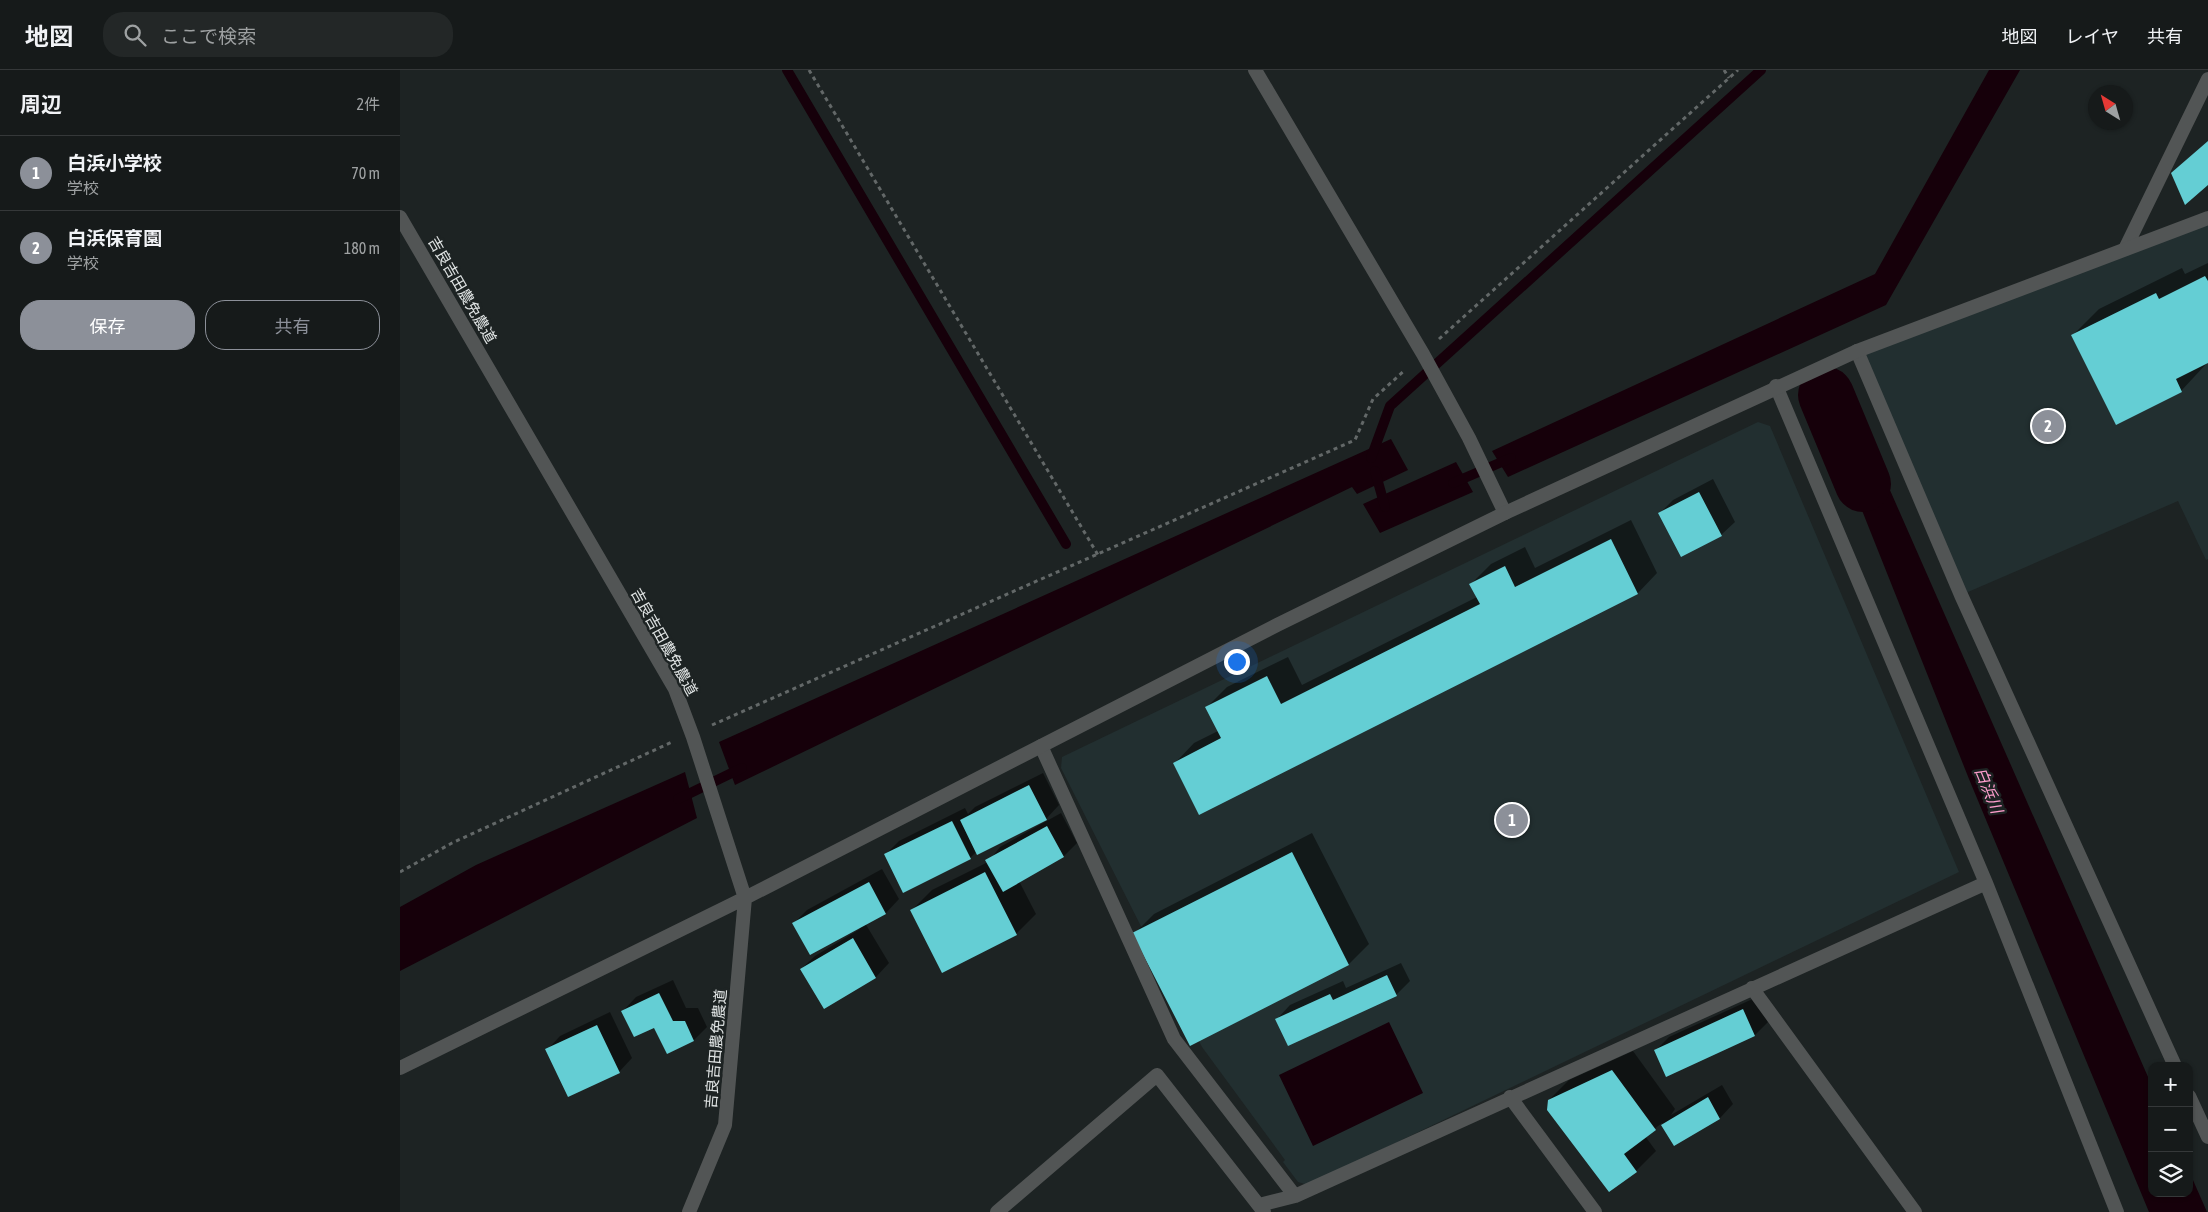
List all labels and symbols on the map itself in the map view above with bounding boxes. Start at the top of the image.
north arrow [2088,85,2133,130]
street label: 吉良吉田農免農道 [425,234,500,346]
pin: 2 [2032,407,2064,445]
street label: 吉良吉田農免農道 [628,585,701,698]
your location [1224,649,1250,675]
water label: 白浜川 [1972,764,2007,817]
pin: 1 [1496,801,1528,839]
street label: 吉良吉田農免農道 [702,988,729,1109]

